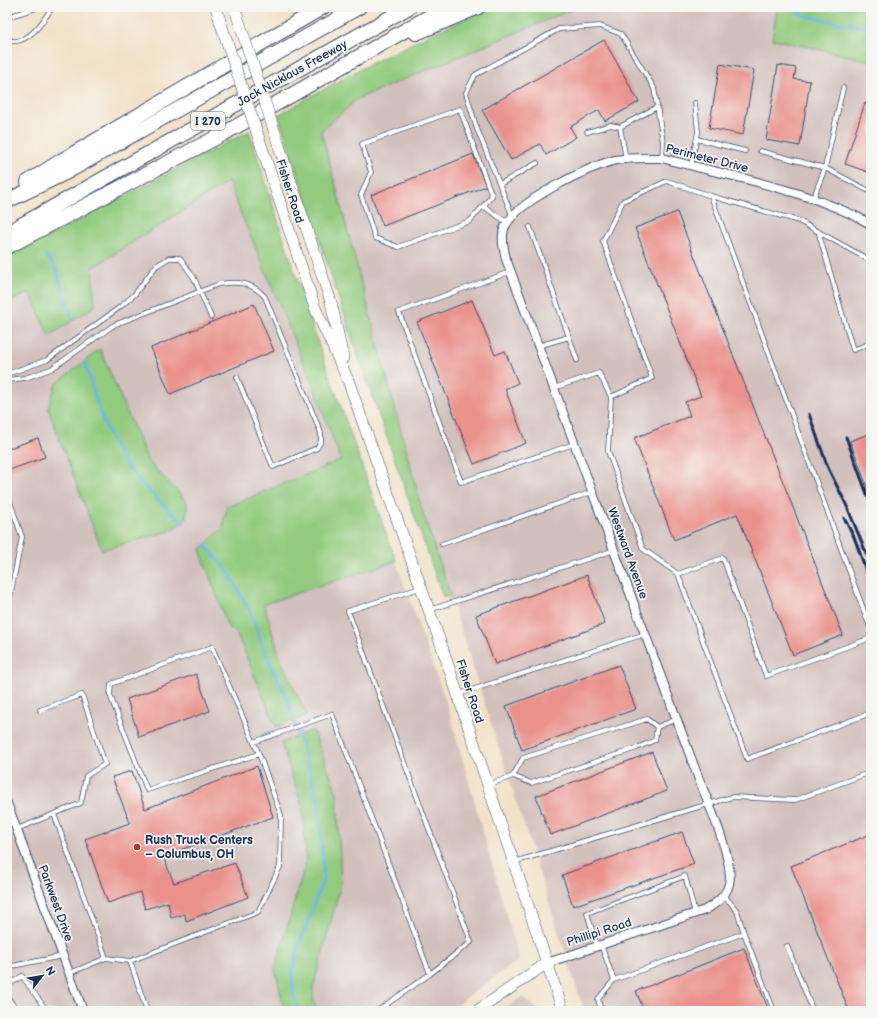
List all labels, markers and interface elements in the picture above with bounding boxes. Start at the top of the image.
street label: Jack Nicklaus Freeway [235,37,350,110]
road number: I 270 [191,112,225,130]
street label: Perimeter Drive [664,141,750,176]
street label: Fisher Road [272,157,307,225]
street label: Westward Avenue [604,505,651,601]
street label: Fisher Road [452,657,487,725]
place label: Rush Truck Centers – Columbus, OH [145,833,253,862]
marker: Rush Truck Centers – Columbus, OH [132,842,142,852]
street label: Parkwest Drive [35,863,76,943]
street label: Phillipi Road [565,915,634,950]
north arrow [22,956,62,996]
text: N [42,964,58,978]

